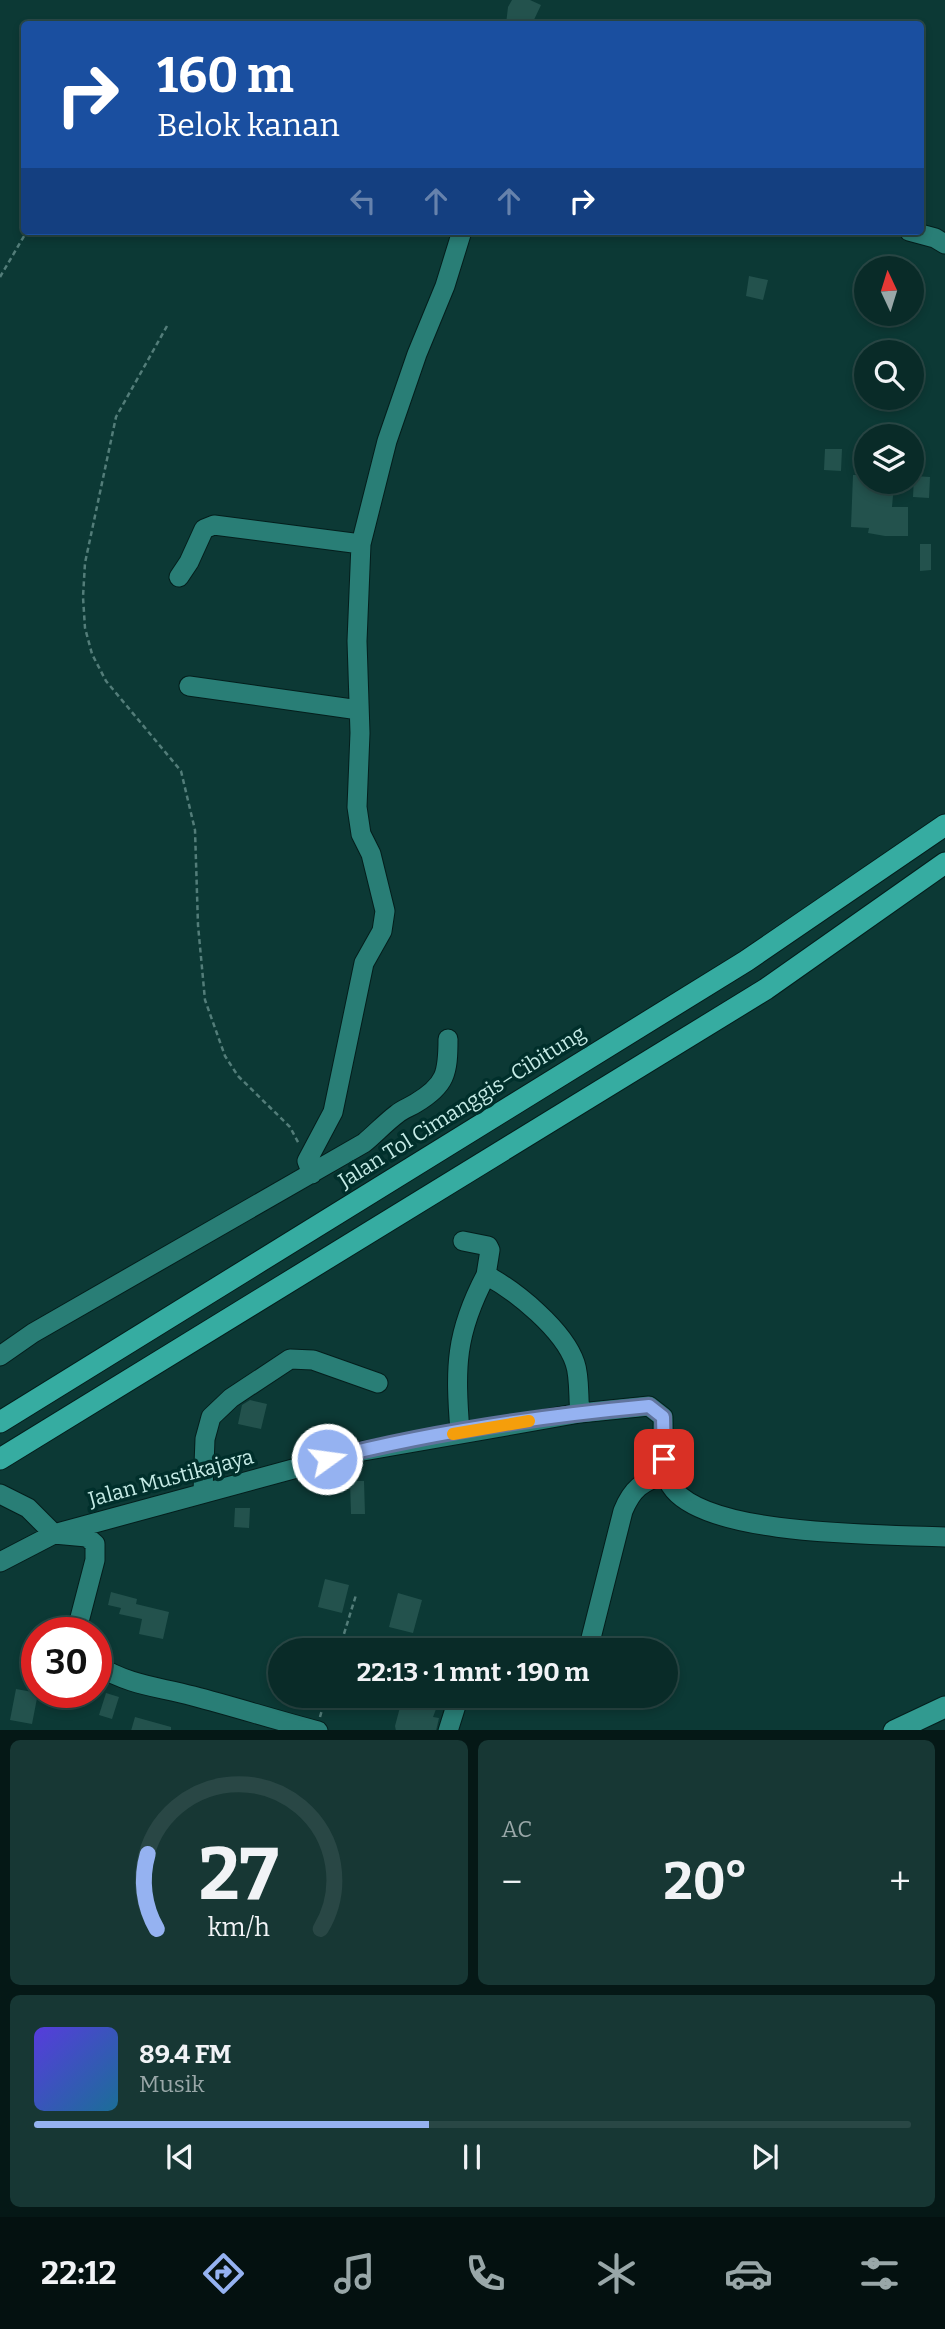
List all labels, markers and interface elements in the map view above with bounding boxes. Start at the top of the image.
text: 160 m [157,46,294,105]
icon: right [42,49,133,140]
text: Belok kanan [157,106,340,144]
icon: left [344,182,382,220]
icon: ahead [417,182,455,220]
icon: ahead [490,182,528,220]
icon: right [563,182,601,220]
north arrow [854,256,924,326]
map controls [854,256,924,494]
button: search [854,340,924,410]
button: layers [854,424,924,494]
street label: Jalan Tol Cimanggis–Cibitung [333,1020,590,1194]
position arrow [290,1422,364,1496]
pin [634,1429,694,1489]
icon: arrive [645,1440,683,1478]
street label: Jalan Mustikajaya [85,1443,257,1513]
speed limit sign: 30 [21,1617,112,1708]
text: 22:13 · 1 mnt · 190 m [357,1657,589,1688]
text: AC [502,1815,532,1843]
text: 27 [199,1831,279,1918]
text: 20° [664,1850,748,1913]
text: − [502,1859,522,1905]
text: + [889,1859,911,1905]
text: km/h [208,1912,270,1942]
text: 89.4 FM [139,2039,231,2070]
text: Musik [139,2070,205,2098]
icon: previous [161,2138,199,2176]
icon: pause [453,2138,491,2176]
icon: next [746,2138,784,2176]
icon: directions [199,2249,248,2298]
icon: music [330,2249,379,2298]
icon: phone [461,2249,510,2298]
icon: climate [592,2249,641,2298]
icon: car [724,2249,773,2298]
icon: filters [855,2249,904,2298]
text: 22:12 [41,2254,116,2292]

